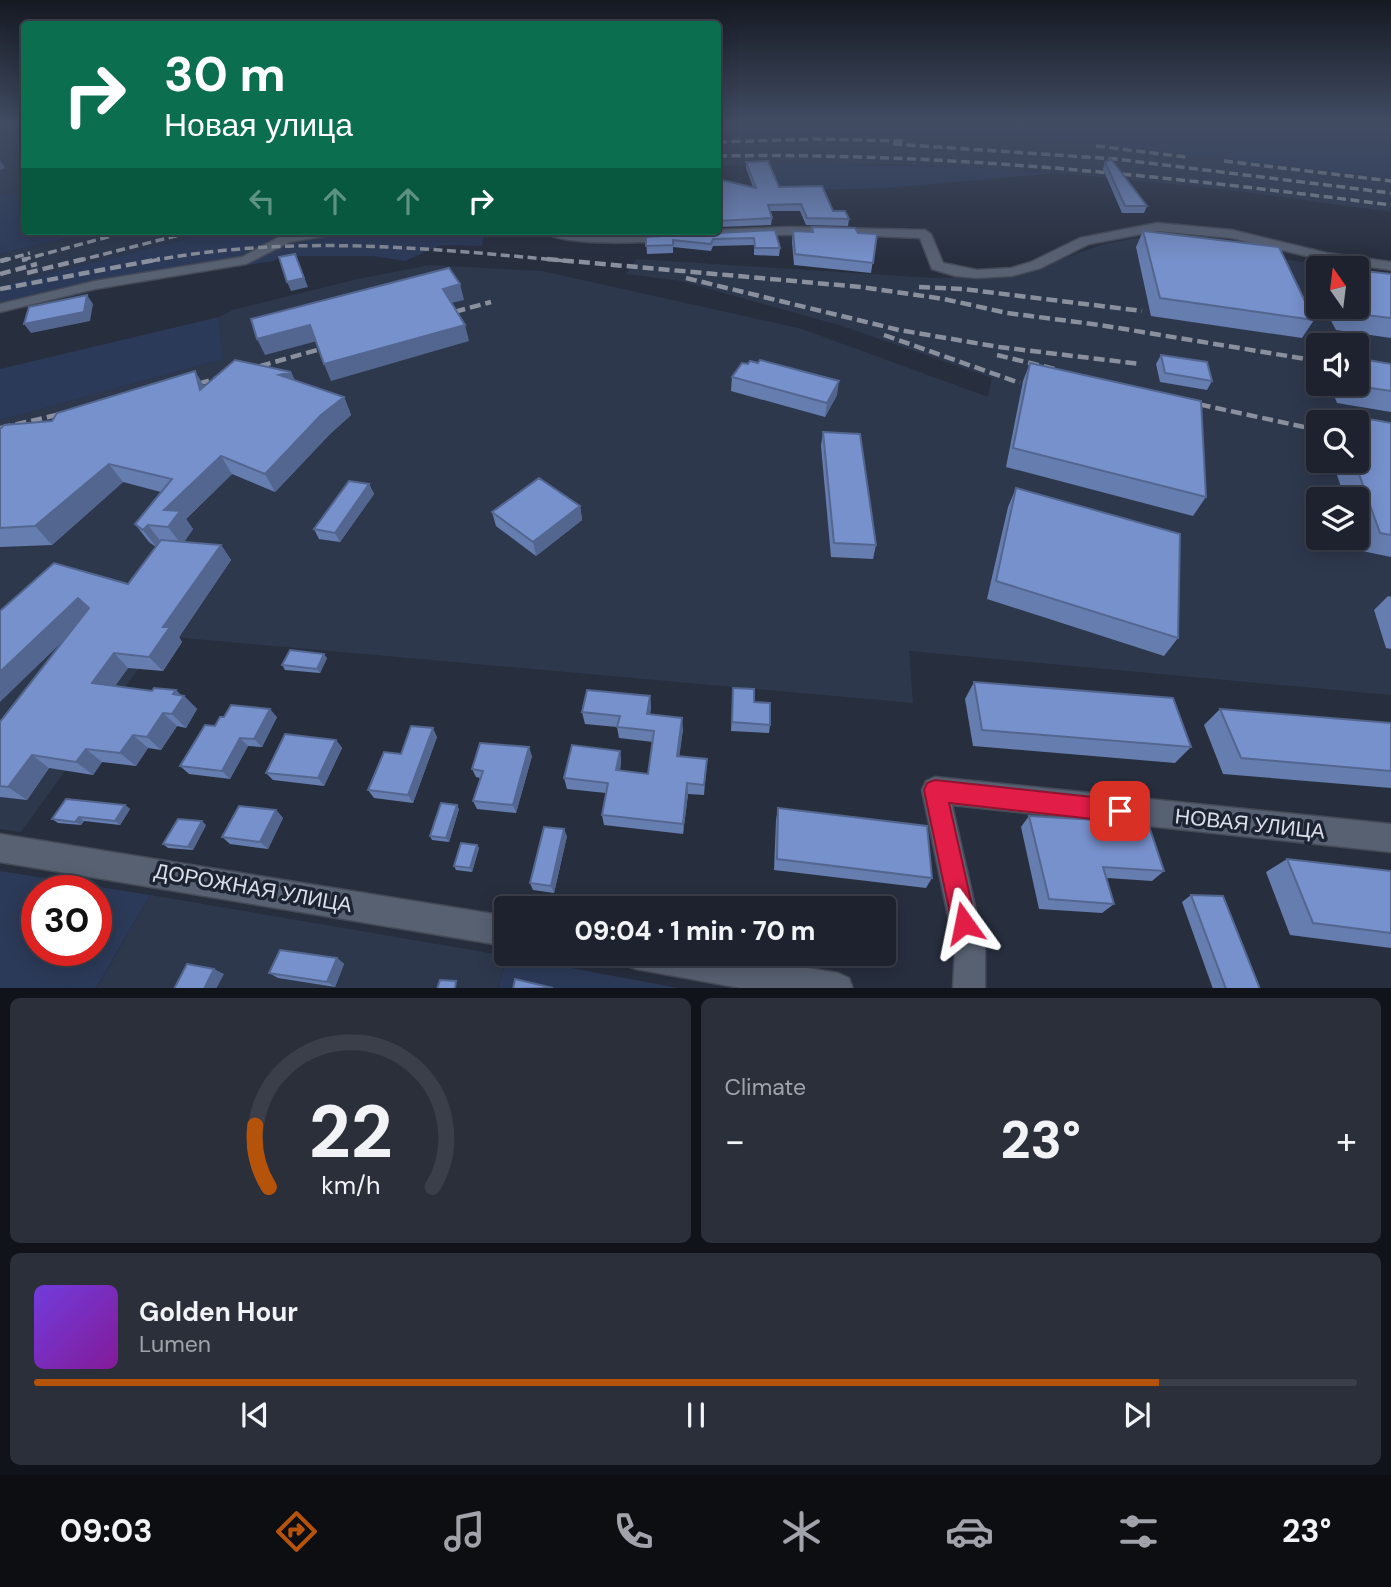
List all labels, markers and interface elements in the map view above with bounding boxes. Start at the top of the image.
text: 30 m [164,42,286,106]
icon: right [49,49,140,140]
text: Новая улица [164,104,353,146]
icon: left [243,182,281,220]
icon: ahead [316,182,354,220]
icon: ahead [389,182,427,220]
icon: right [462,182,500,220]
north arrow [1306,256,1368,318]
map controls [1306,256,1369,550]
button: sound [1306,333,1369,396]
button: search [1306,410,1369,473]
button: layers [1306,487,1369,550]
pin [1090,781,1150,841]
icon: arrive [1101,792,1139,830]
street label: НОВАЯ УЛИЦА [1174,802,1326,846]
street label: ДОРОЖНАЯ УЛИЦА [152,857,354,919]
speed limit sign: 30 [21,875,112,966]
position arrow [927,886,1001,960]
text: 09:04 · 1 min · 70 m [575,914,815,948]
text: Climate [725,1072,806,1102]
text: 22 [308,1085,392,1180]
text: 23° [1001,1106,1081,1174]
text: − [725,1116,745,1166]
text: + [1336,1116,1357,1166]
text: km/h [321,1168,380,1201]
text: Golden Hour [139,1295,298,1329]
text: Lumen [139,1329,211,1359]
icon: previous [236,1396,274,1434]
icon: pause [677,1396,715,1434]
icon: next [1118,1396,1156,1434]
icon: directions [272,1507,321,1556]
icon: music [440,1507,489,1556]
icon: phone [609,1507,658,1556]
icon: climate [777,1507,826,1556]
icon: car [945,1507,994,1556]
icon: filters [1114,1507,1163,1556]
text: 09:03 [60,1510,152,1552]
text: 23° [1282,1510,1331,1552]

